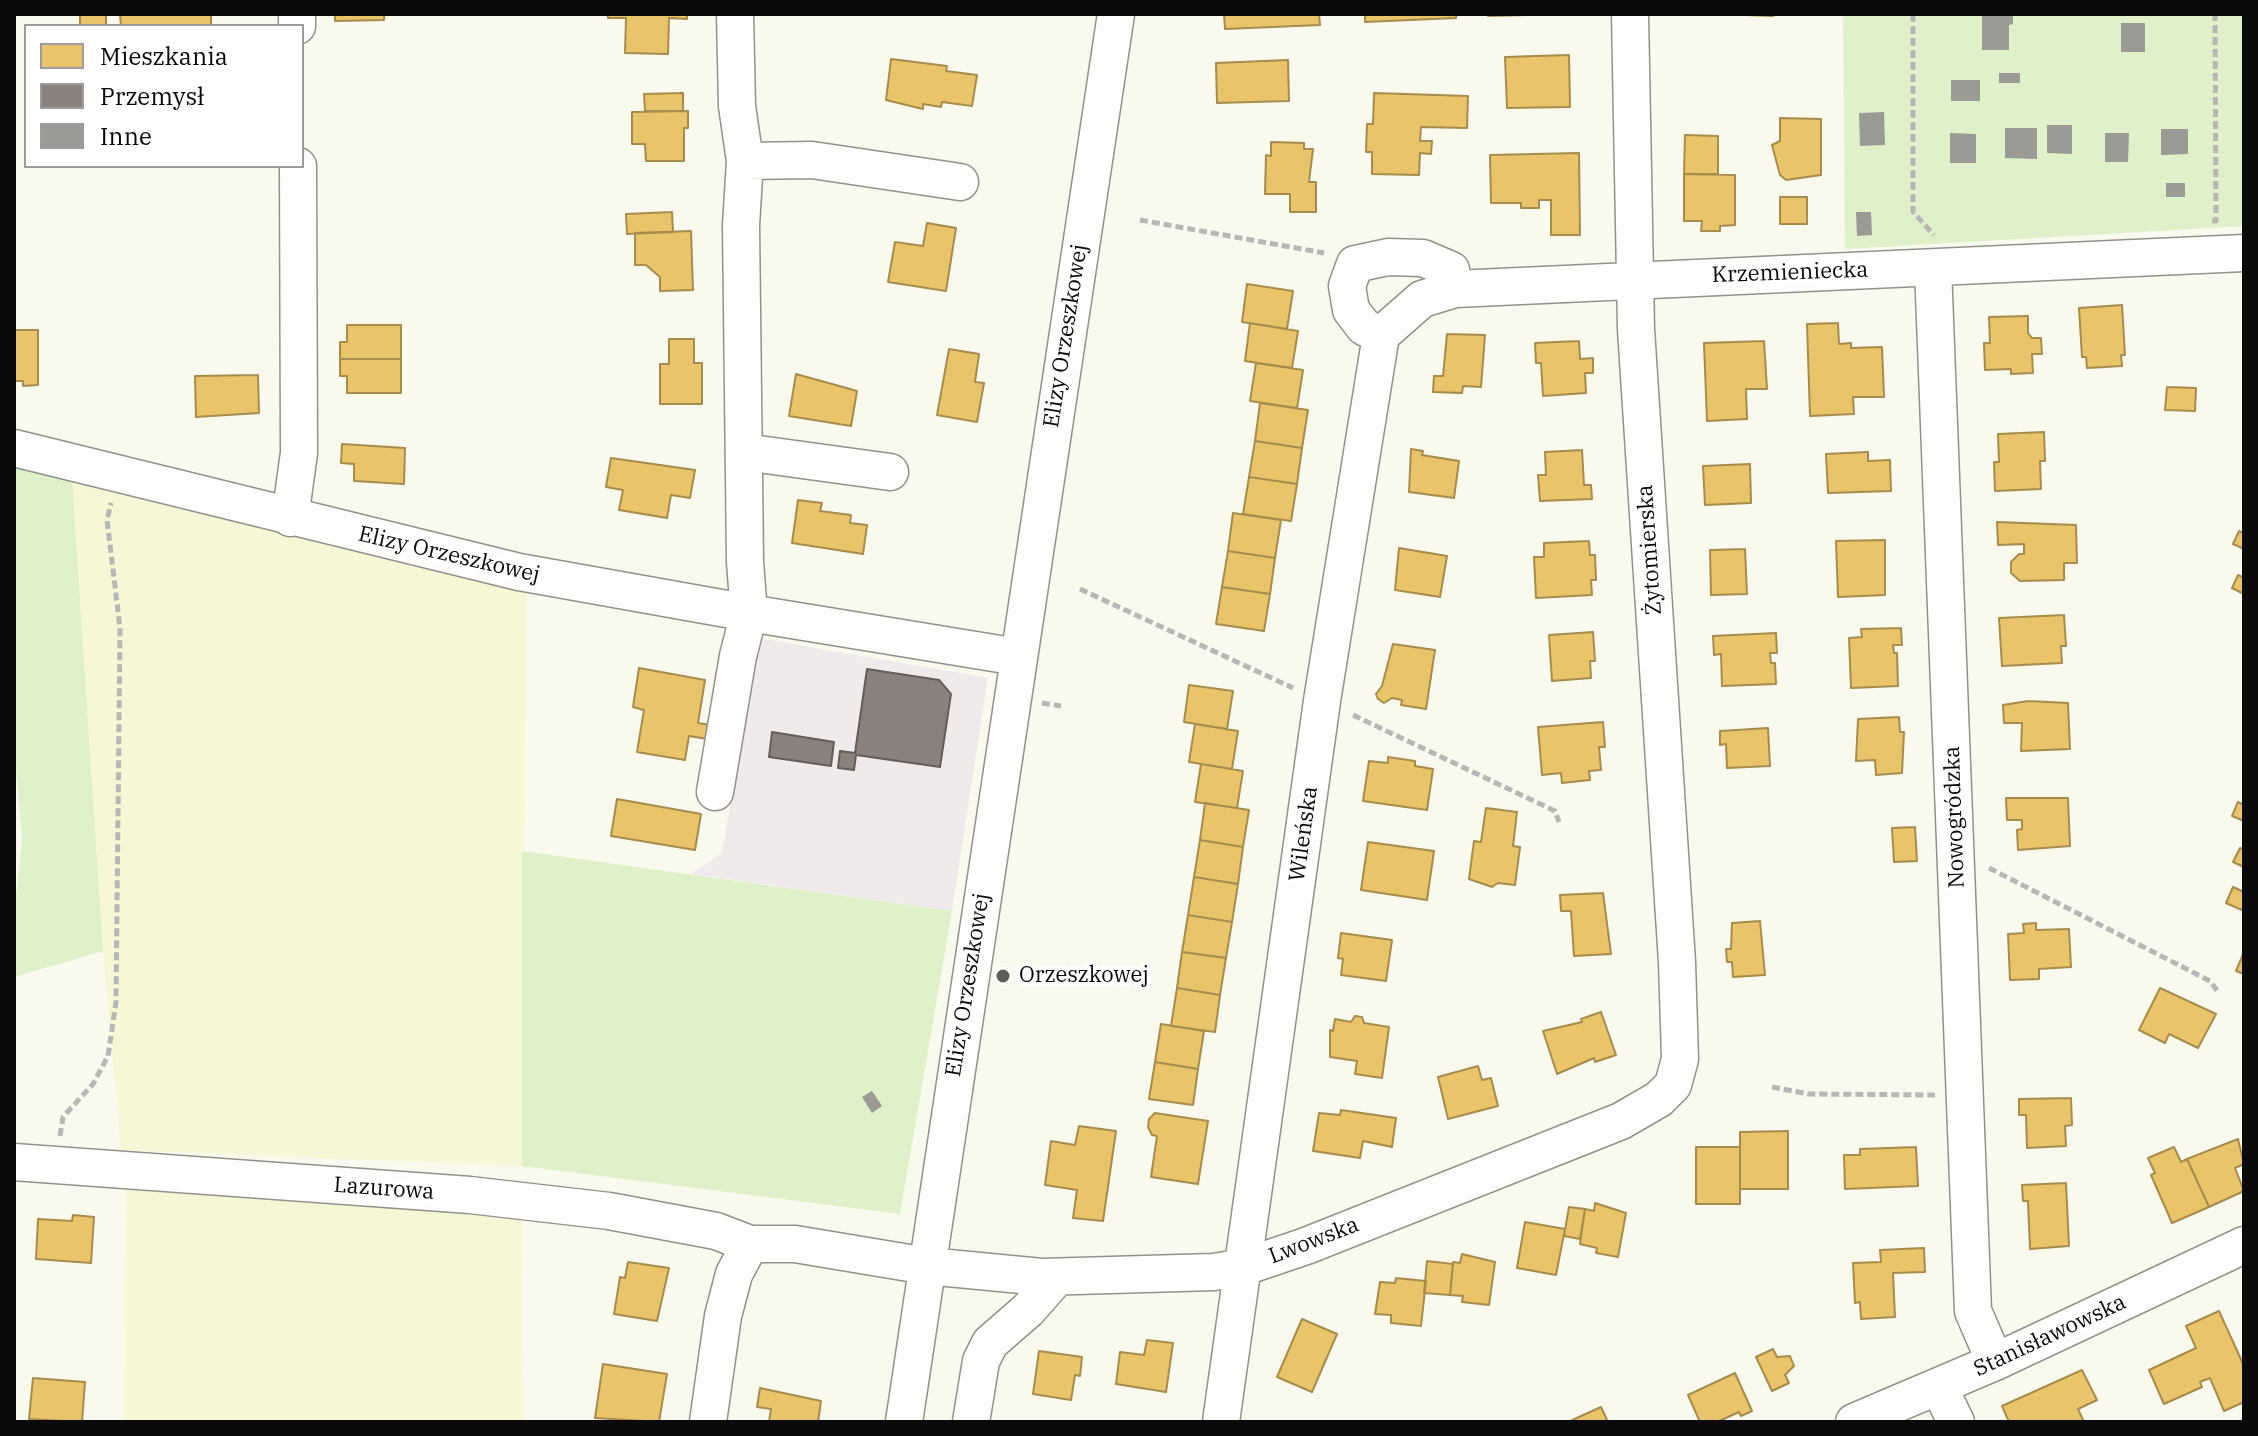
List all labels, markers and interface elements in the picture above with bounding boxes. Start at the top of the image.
legend [24,24,304,168]
text: Mieszkania [100,40,228,72]
text: Przemysł [100,80,205,112]
text: Inne [100,120,152,152]
street label: Elizy Orzeszkowej [1038,242,1094,430]
street label: Krzemieniecka [1711,257,1869,289]
street label: Żytomierska [1632,484,1668,616]
street label: Elizy Orzeszkowej [356,521,542,589]
street label: Nowogródzka [1939,745,1971,889]
street label: Wileńska [1284,785,1324,883]
street label: Elizy Orzeszkowej [940,891,996,1079]
place label: Orzeszkowej [1019,963,1149,989]
marker: Orzeszkowej [994,967,1012,985]
street label: Lazurowa [333,1172,435,1206]
street label: Lwowska [1265,1212,1363,1270]
street label: Stanisławowska [1970,1289,2130,1383]

